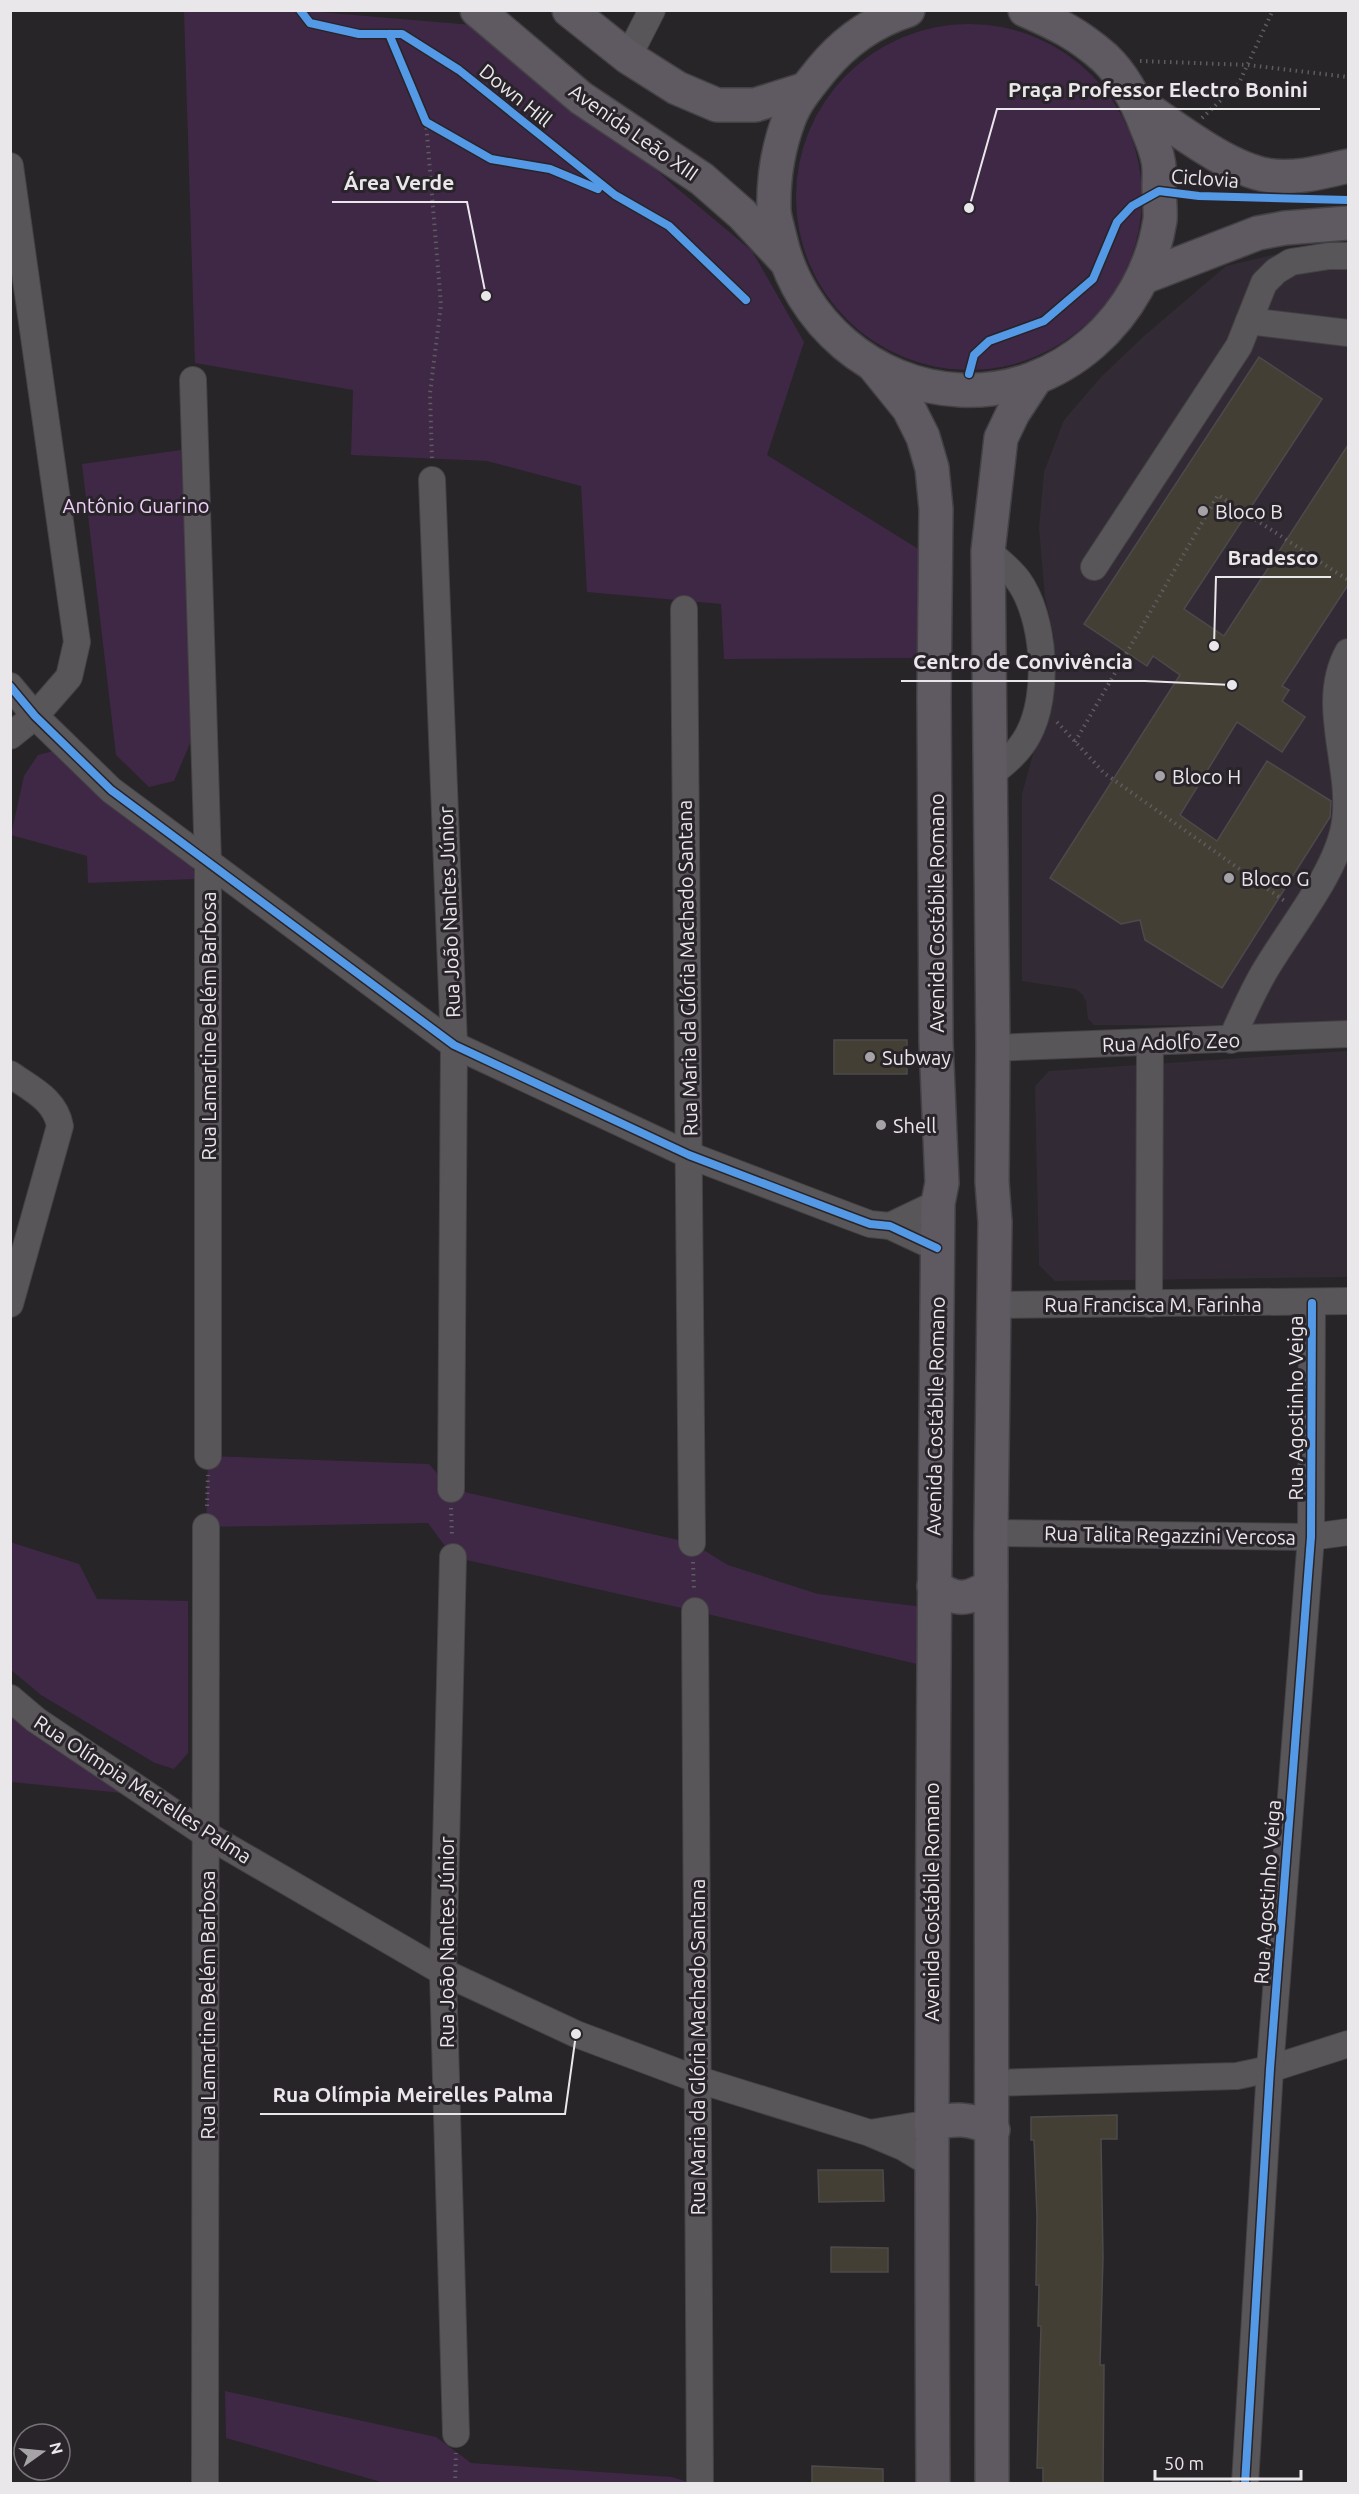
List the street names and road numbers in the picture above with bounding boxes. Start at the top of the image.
street label: Down Hill [475,59,557,131]
street label: Avenida Leão XIII [565,79,703,185]
street label: Ciclovia [1170,164,1240,192]
street label: Avenida Costábile Romano [925,793,948,1033]
street label: Rua Maria da Glória Machado Santana [673,800,701,1136]
street label: Rua João Nantes Júnior [434,805,464,1018]
street label: Rua Lamartine Belém Barbosa [197,892,220,1160]
street label: Rua Adolfo Zeo [1102,1028,1240,1056]
street label: Rua Francisca M. Farinha [1044,1293,1262,1316]
street label: Avenida Costábile Romano [921,1296,949,1536]
street label: Rua Agostinho Veiga [1284,1315,1307,1501]
street label: Rua Talita Regazzini Vercosa [1044,1521,1296,1549]
street label: Rua Olímpia Meirelles Palma [30,1710,256,1868]
street label: Avenida Costábile Romano [920,1782,943,2022]
street label: Rua Agostinho Veiga [1249,1799,1285,1985]
street label: Rua João Nantes Júnior [435,1836,458,2048]
street label: Rua Lamartine Belém Barbosa [196,1871,219,2139]
street label: Rua Maria da Glória Machado Santana [686,1879,709,2215]

